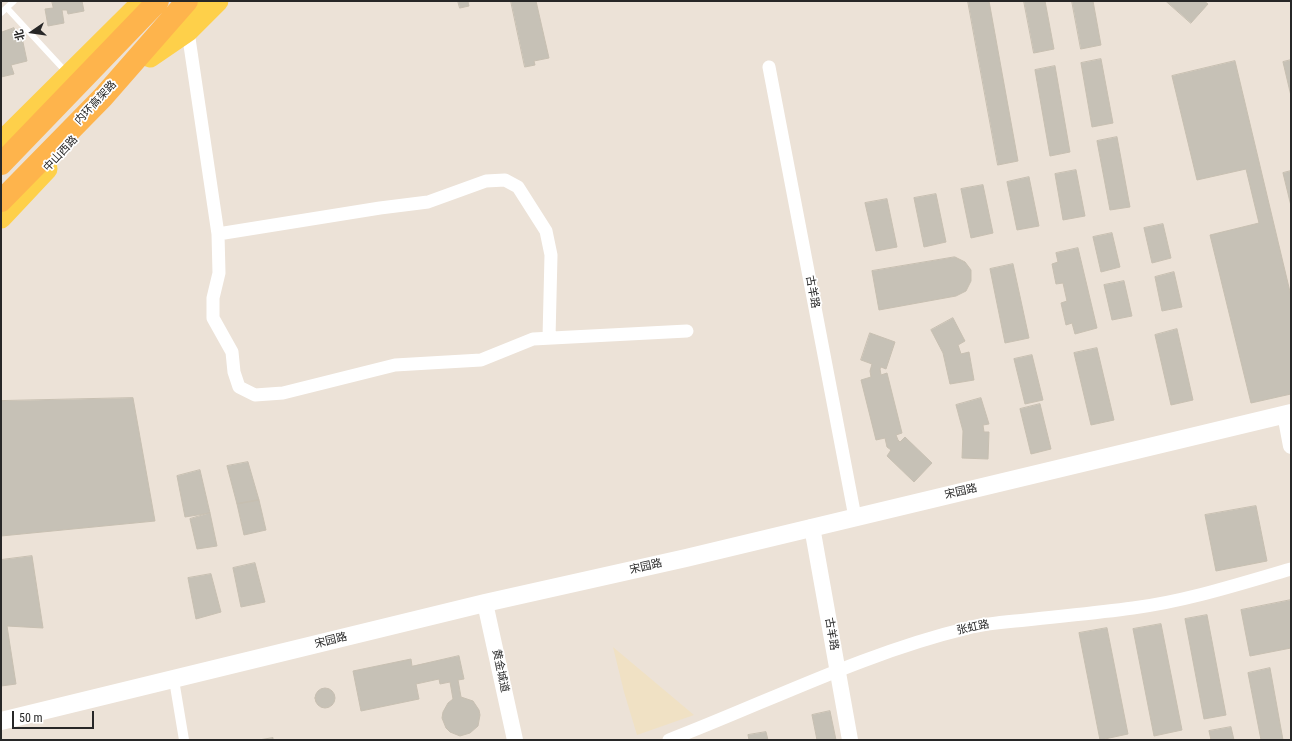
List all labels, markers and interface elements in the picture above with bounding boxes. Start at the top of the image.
north arrow [12,12,52,52]
text: 北 [12,28,27,42]
street label: 内环高架路 [72,78,120,128]
street label: 中山西路 [41,133,81,175]
street label: 古羊路 [802,275,822,309]
street label: 宋园路 [943,482,979,502]
street label: 宋园路 [628,557,664,577]
street label: 古羊路 [822,617,840,651]
street label: 张虹路 [955,618,991,638]
street label: 宋园路 [313,631,349,651]
street label: 黄金城道 [489,648,511,694]
scale bar [14,703,96,729]
text: 50 m [19,711,43,725]

